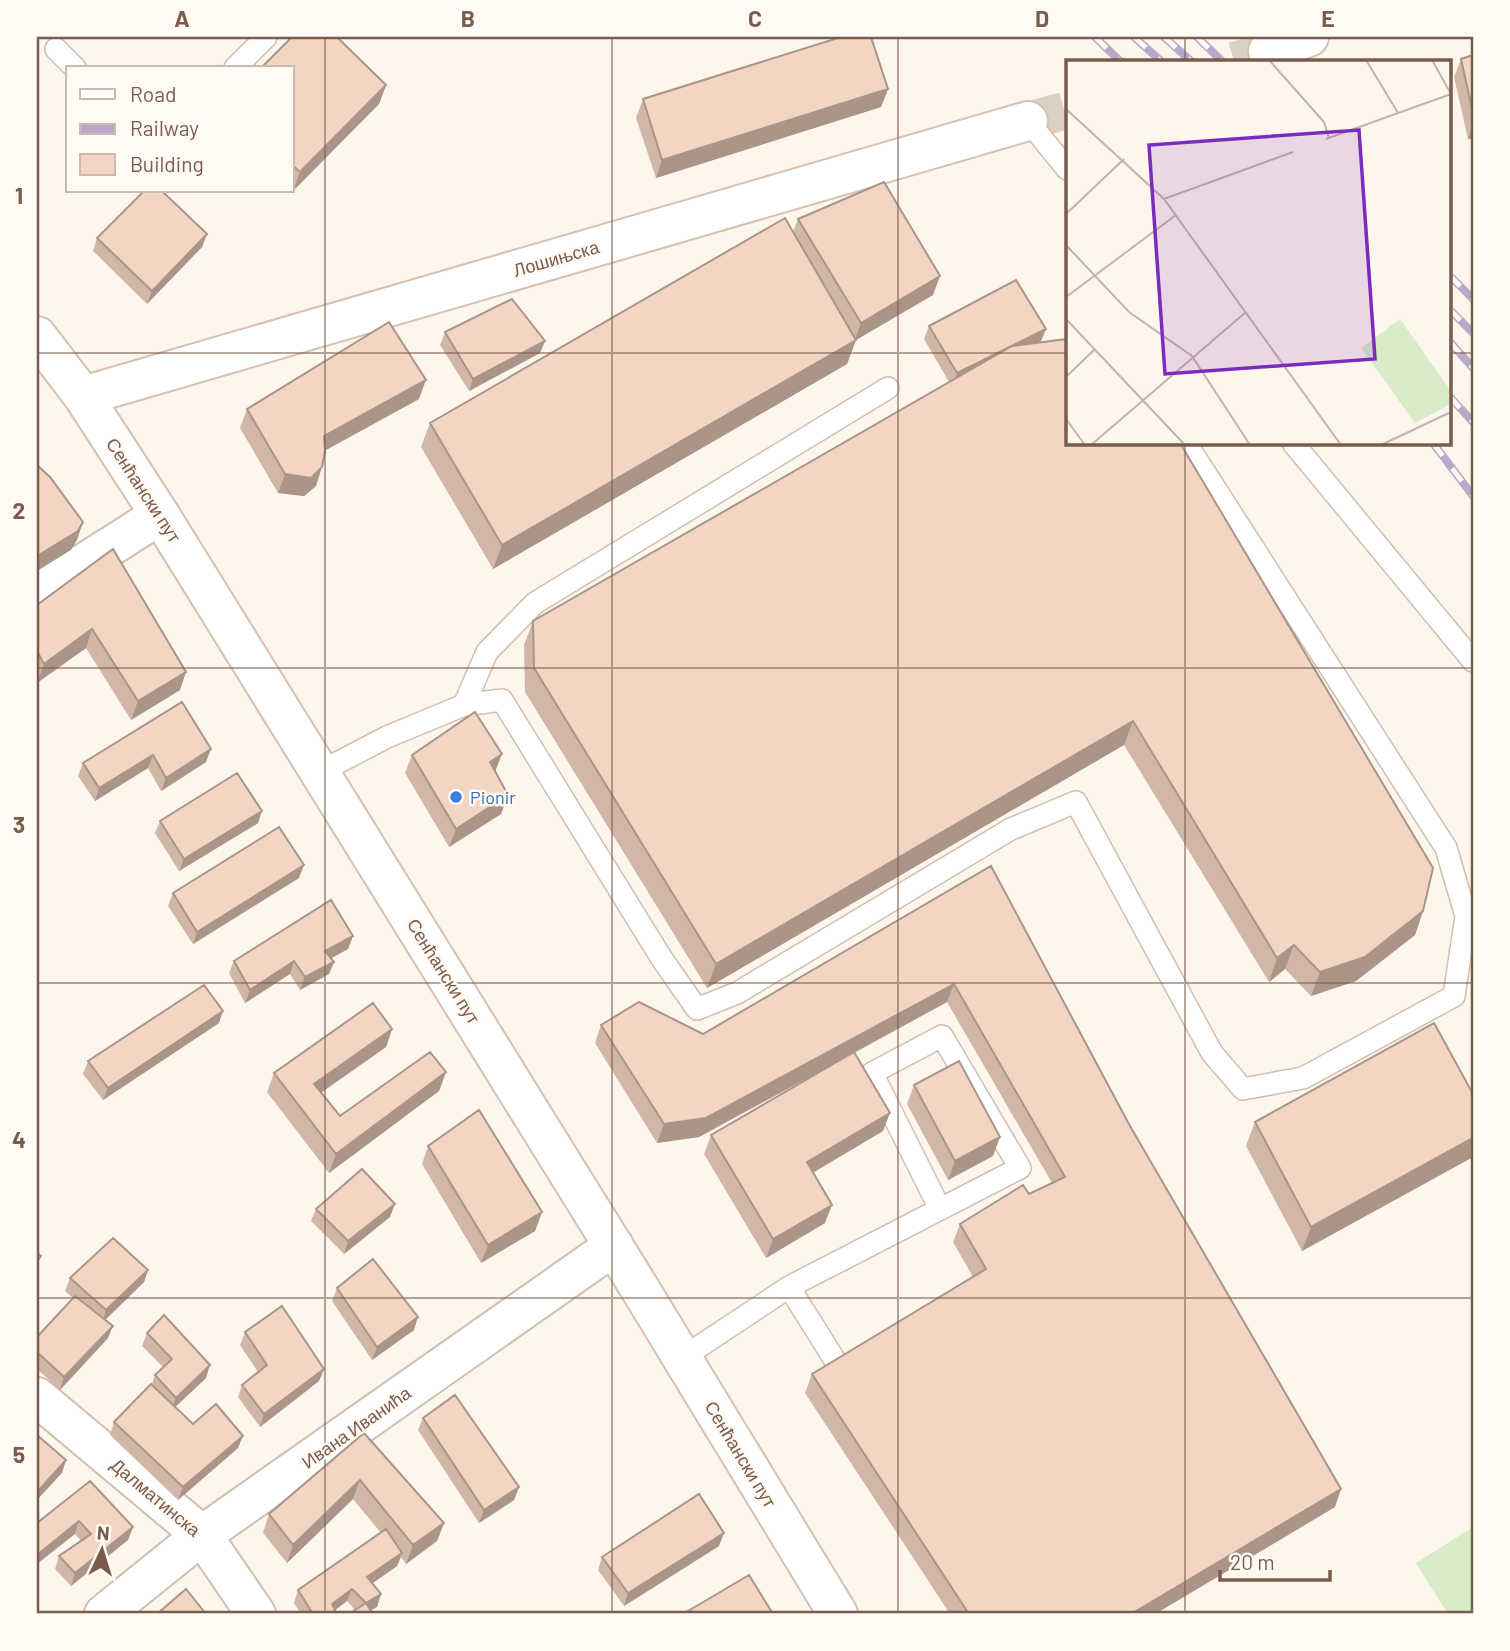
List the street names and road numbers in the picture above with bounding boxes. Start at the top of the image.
street label: Лошињска [511,235,602,281]
street label: Сенћански пут [102,434,186,546]
street label: Сенћански пут [403,914,485,1028]
street label: Ивана Иванића [297,1381,416,1473]
street label: Сенћански пут [701,1397,781,1511]
street label: Далматинска [107,1453,206,1541]

